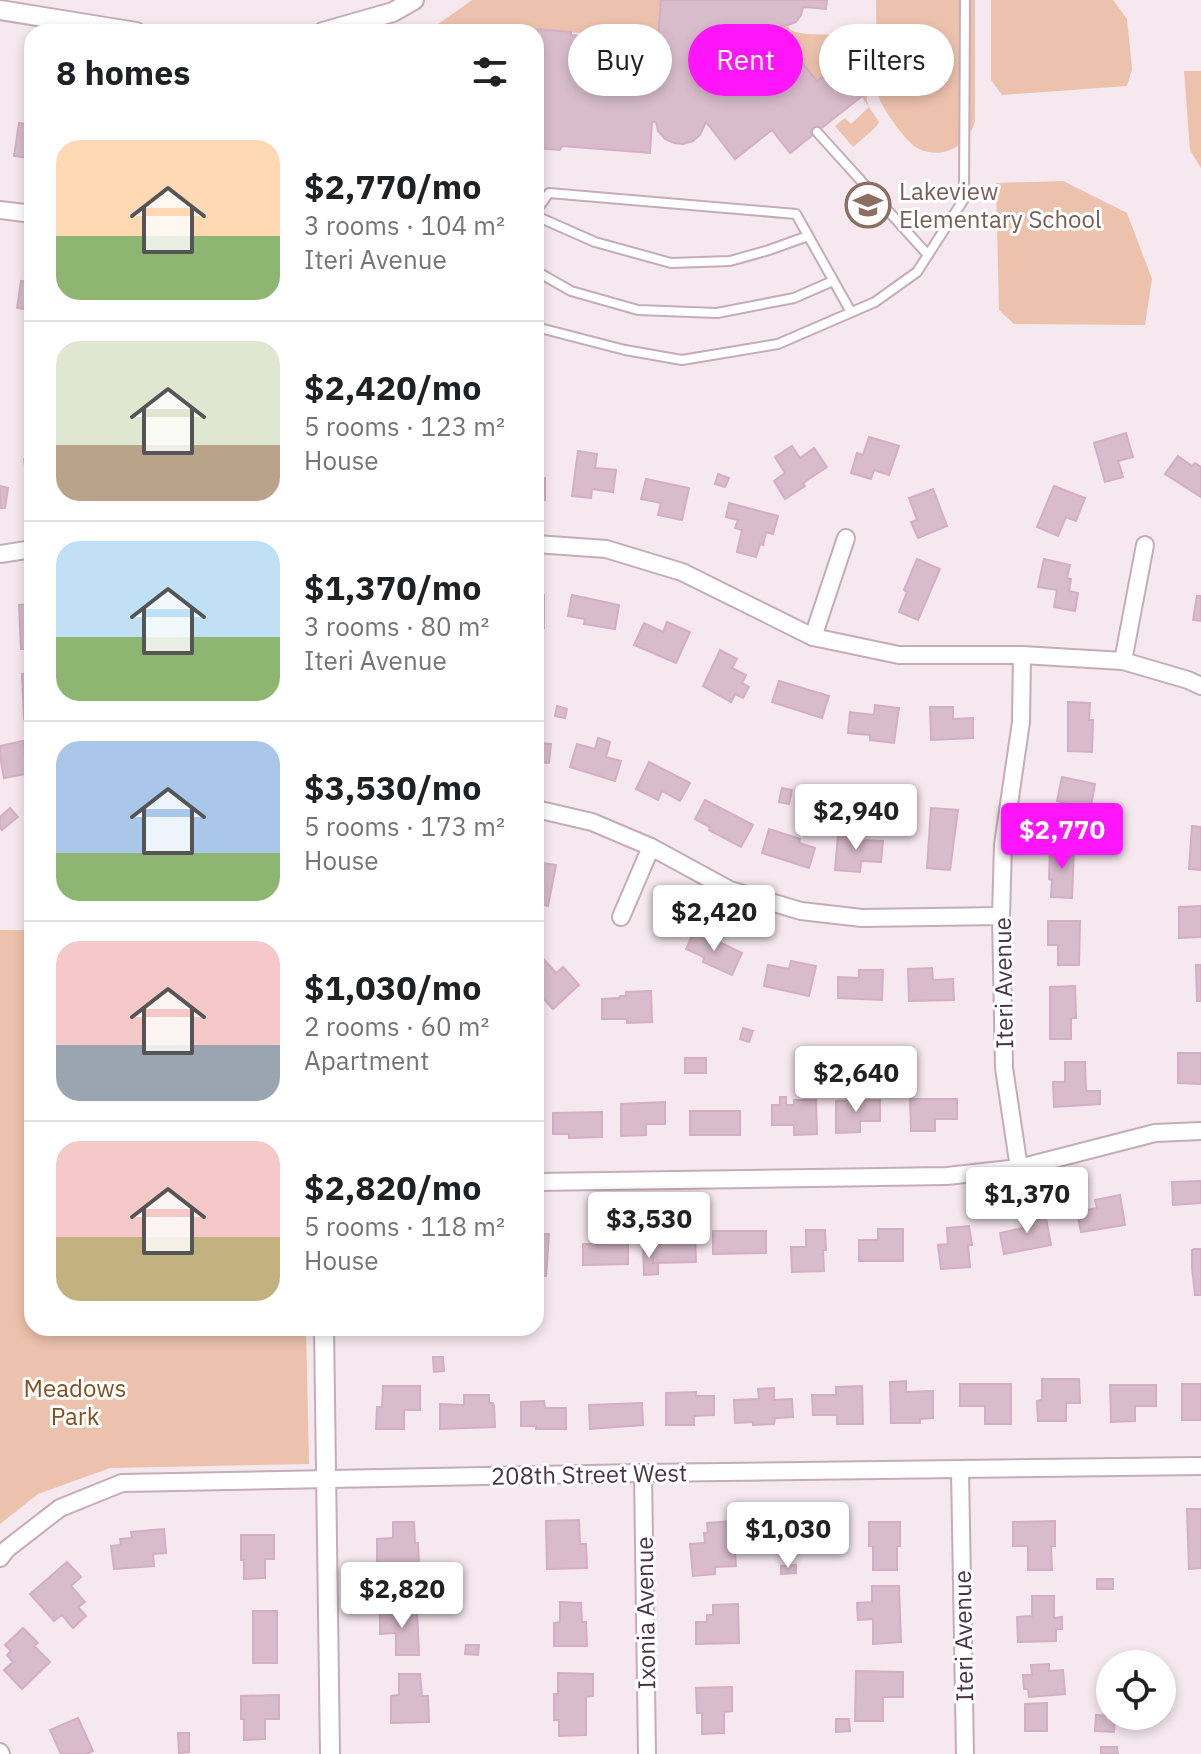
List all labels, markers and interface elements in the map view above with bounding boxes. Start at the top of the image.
chip: Buy [568,24,672,96]
chip: Rent [688,24,803,96]
chip: Filters [819,24,954,96]
text: 8 homes [56,50,191,94]
icon: filters [468,50,512,94]
text: $2,770/mo [304,164,481,208]
icon: home [120,172,216,268]
place label: Lakeview Elementary School [899,175,1101,235]
school or university icon: Lakeview Elementary School [844,181,892,229]
text: 3 rooms · 104 m² [304,208,505,242]
text: Iteri Avenue [304,242,447,276]
text: $2,420/mo [304,365,481,409]
icon: home [120,373,216,469]
text: 5 rooms · 123 m² [304,409,505,443]
text: House [304,443,379,477]
text: $1,370/mo [304,565,481,609]
icon: home [120,573,216,669]
text: 3 rooms · 80 m² [304,609,489,643]
text: Iteri Avenue [304,643,447,677]
text: $3,530/mo [304,765,481,809]
icon: home [120,773,216,869]
pin: $2,940 [791,784,921,852]
text: $2,940 [813,793,899,827]
pin: $2,770 [997,803,1127,871]
text: 5 rooms · 173 m² [304,809,505,843]
text: $2,770 [1019,812,1105,846]
text: House [304,843,379,877]
pin: $2,420 [649,885,779,953]
text: $2,420 [671,894,757,928]
street label: Iteri Avenue [986,917,1020,1049]
text: $1,030/mo [304,965,481,1009]
icon: home [120,973,216,1069]
text: 2 rooms · 60 m² [304,1009,489,1043]
text: Apartment [304,1043,429,1077]
pin: $2,640 [791,1046,921,1114]
text: $2,640 [813,1055,899,1089]
text: $2,820/mo [304,1165,481,1209]
pin: $1,370 [962,1167,1092,1235]
icon: home [120,1173,216,1269]
text: $1,370 [984,1176,1070,1210]
pin: $3,530 [584,1192,714,1260]
text: $3,530 [606,1201,692,1235]
text: 5 rooms · 118 m² [304,1209,505,1243]
text: House [304,1243,379,1277]
park label: Meadows Park [24,1372,126,1432]
street label: 208th Street West [490,1456,688,1492]
pin: $1,030 [723,1502,853,1570]
text: $1,030 [745,1511,831,1545]
street label: Ixonia Avenue [628,1536,662,1690]
pin: $2,820 [337,1562,467,1630]
street label: Iteri Avenue [946,1570,980,1702]
text: $2,820 [359,1571,445,1605]
map controls [1096,1650,1176,1730]
button: locate [1096,1650,1176,1730]

